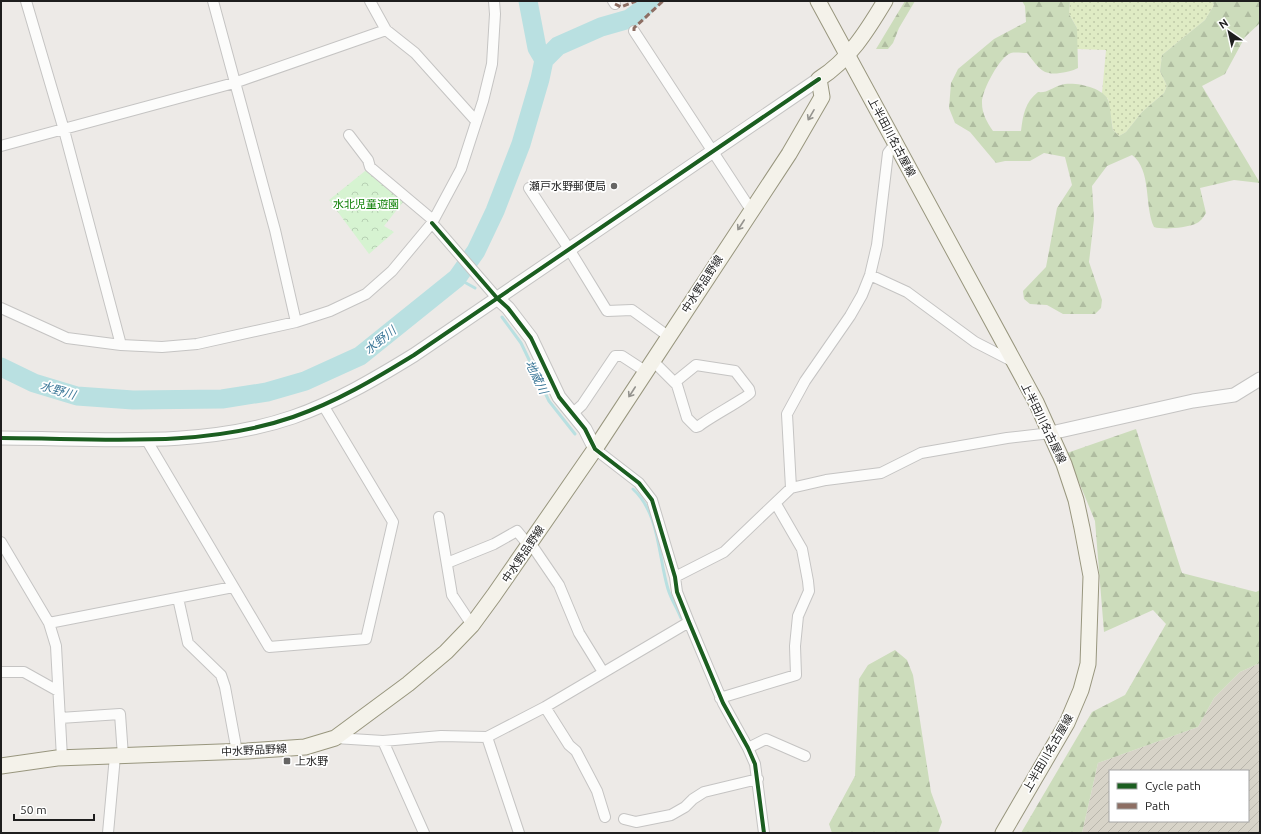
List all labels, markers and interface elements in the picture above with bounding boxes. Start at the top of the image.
north arrow [1209,12,1249,52]
text: N [1217,16,1230,31]
street label: 上半田川名古屋線 [866,95,918,179]
one-way arrow [807,109,815,121]
place label: 瀬戸水野郵便局 [529,180,606,192]
marker: 瀬戸水野郵便局 [609,181,619,191]
park label: 水北児童遊園 [333,198,399,210]
one-way arrow [737,219,745,230]
street label: 中水野品野線 [679,253,725,315]
water label: 水野川 [362,322,400,356]
water label: 地蔵川 [523,358,552,398]
water label: 水野川 [39,379,79,402]
street label: 上半田川名古屋線 [1019,381,1069,465]
one-way arrow [627,386,635,398]
street label: 中水野品野線 [500,523,546,585]
street label: 上半田川名古屋線 [1021,712,1075,794]
street label: 中水野品野線 [221,742,287,758]
place label: 上水野 [295,755,328,767]
marker: 上水野 [282,756,292,766]
legend [1109,770,1249,822]
text: Cycle path [1145,779,1201,792]
scale bar [14,796,94,822]
text: Path [1145,799,1170,812]
text: 50 m [20,803,47,816]

